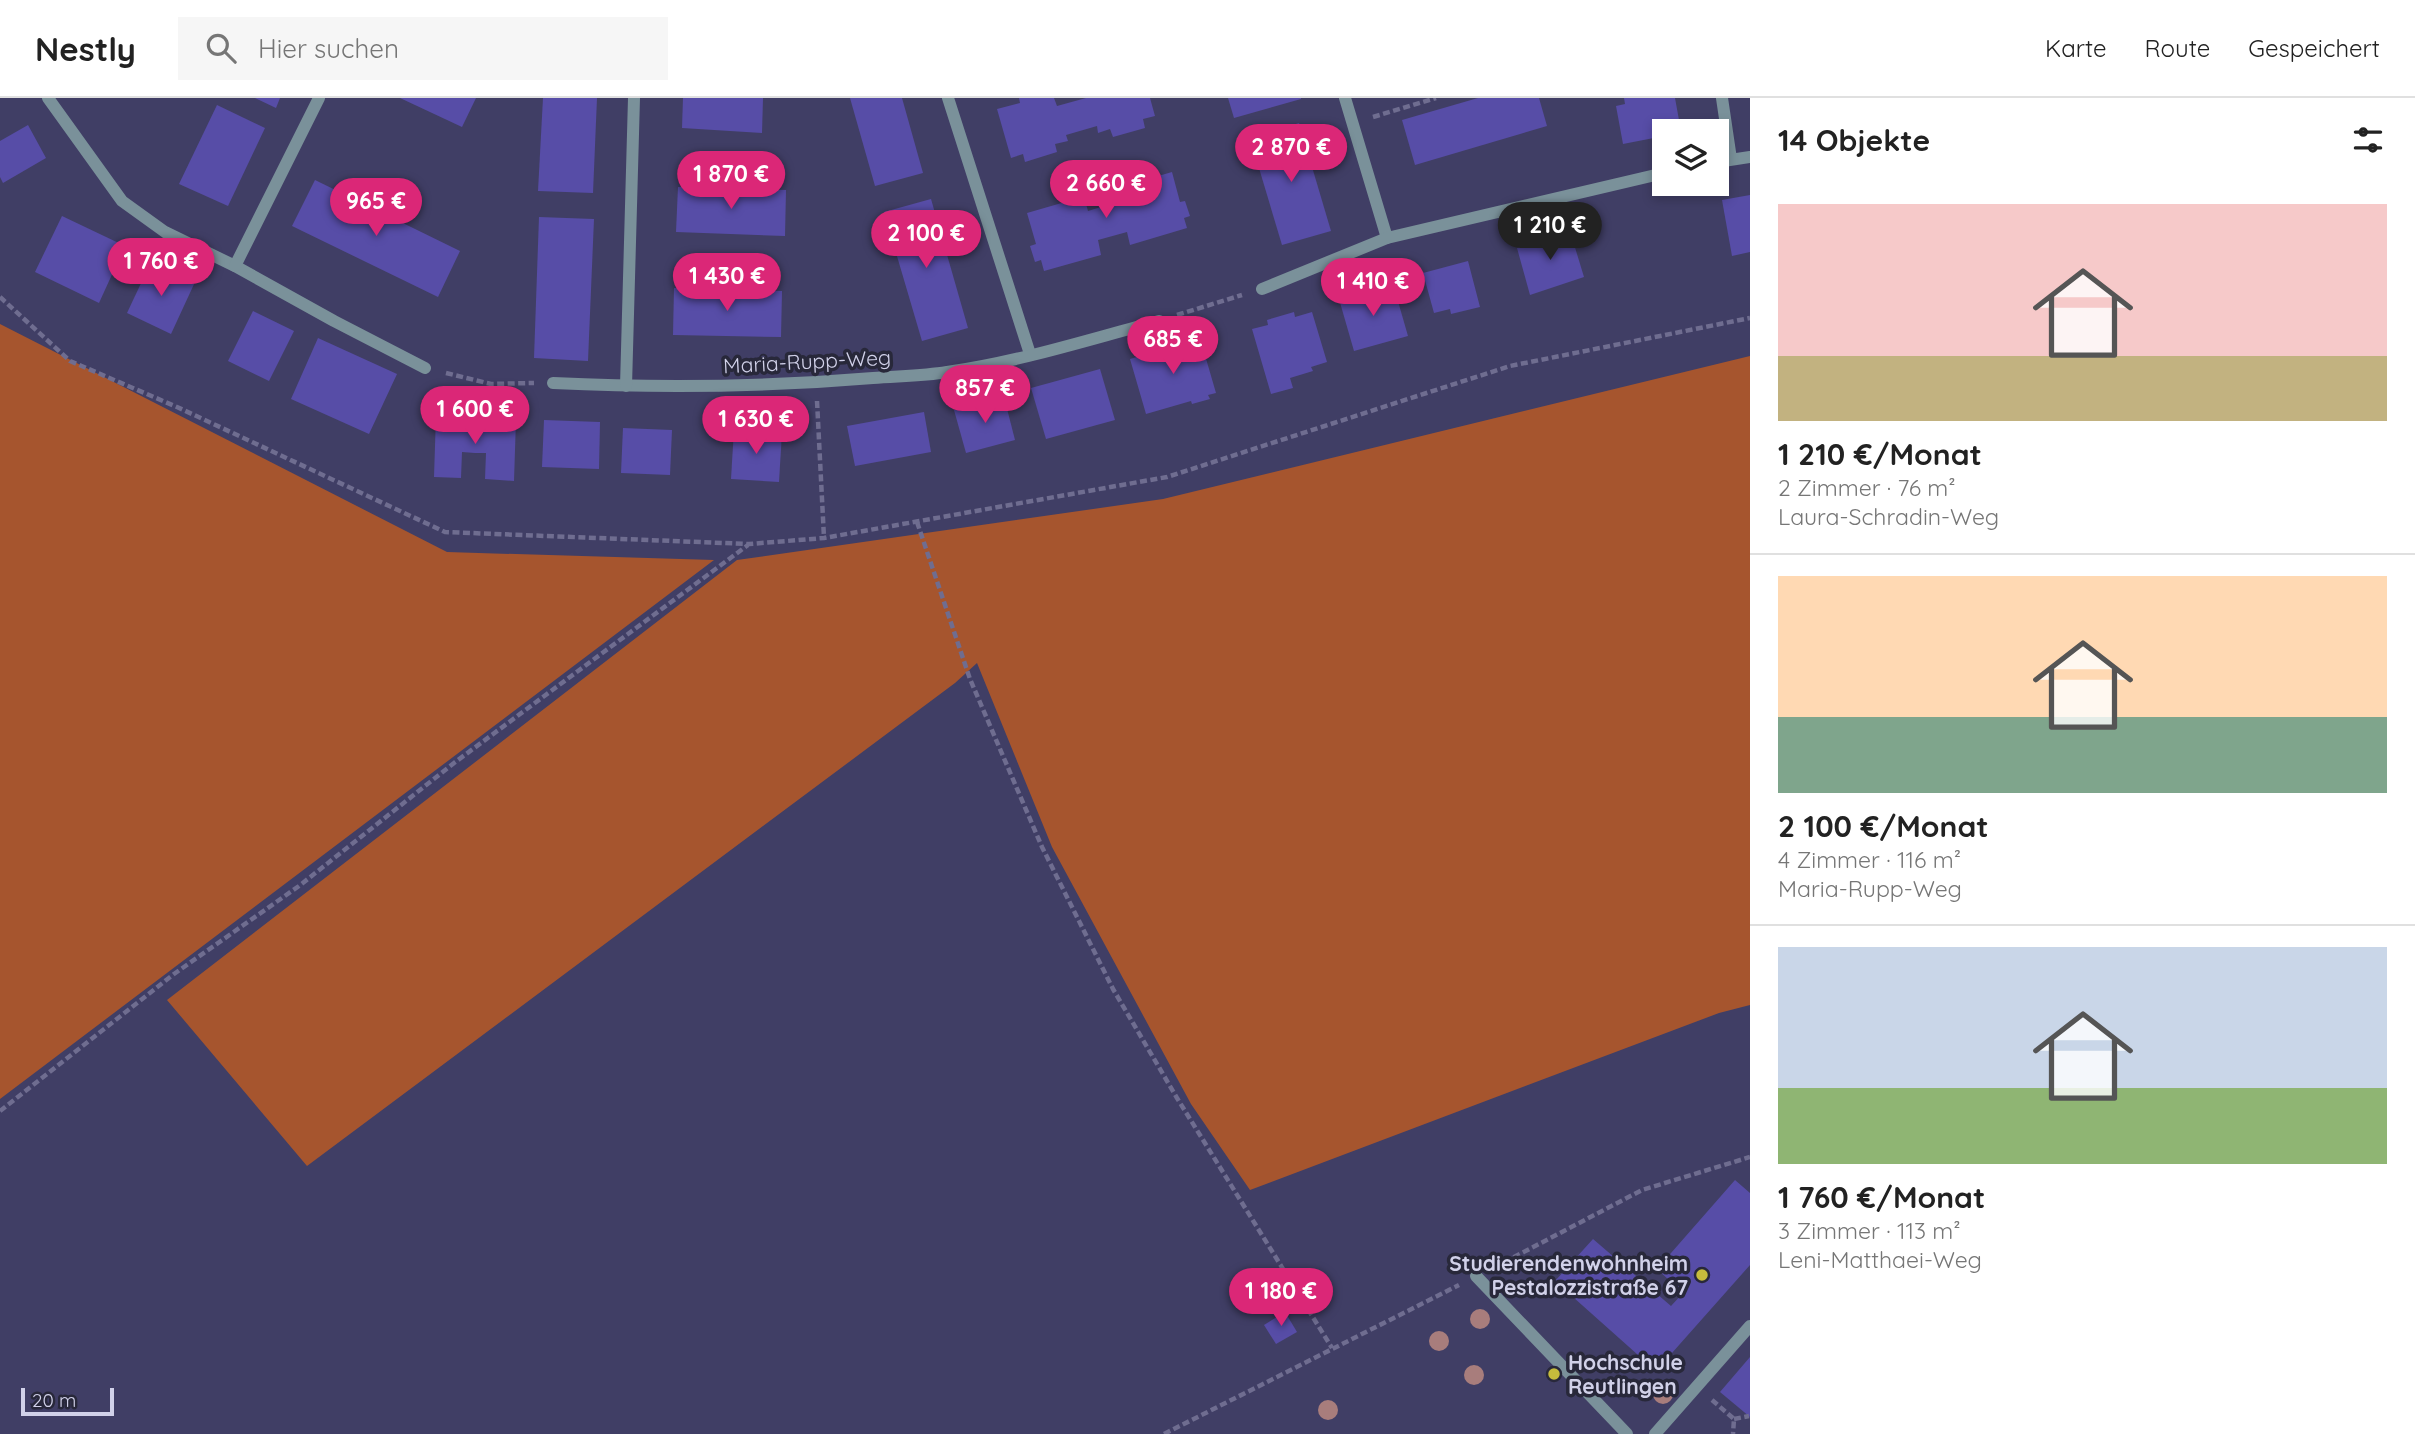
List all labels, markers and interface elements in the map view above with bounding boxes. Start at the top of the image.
search box [178,17,668,80]
text: Nestly [35,28,136,69]
icon: search [202,29,240,67]
text: Hier suchen [258,32,399,65]
text: Karte [2045,33,2107,63]
text: Route [2145,33,2210,63]
text: Gespeichert [2248,33,2380,63]
map controls [1652,119,1729,196]
button: layers [1652,119,1729,196]
text: 14 Objekte [1778,121,1930,159]
icon: filters [2349,121,2387,159]
pin: 2 870 € [1226,125,1356,184]
text: 2 870 € [1251,132,1331,161]
pin: 1 870 € [666,152,796,211]
text: 1 870 € [693,159,769,188]
pin: 2 660 € [1041,160,1171,220]
text: 2 660 € [1066,168,1146,197]
pin: 965 € [327,178,425,238]
text: 965 € [346,186,406,215]
pin: 1 210 € [1485,202,1615,262]
text: 1 210 € [1514,210,1586,239]
pin: 2 100 € [861,211,991,270]
text: 2 100 € [887,218,965,247]
pin: 1 760 € [96,238,226,298]
text: 1 760 € [123,246,199,275]
icon: home [2020,250,2146,376]
pin: 1 430 € [662,254,792,313]
pin: 1 410 € [1308,258,1438,318]
text: 1 430 € [689,261,765,290]
text: 1 410 € [1337,266,1409,295]
pin: 685 € [1124,316,1222,376]
text: 685 € [1143,324,1203,353]
street label: Maria-Rupp-Weg [722,344,892,378]
pin: 857 € [936,366,1034,425]
text: 857 € [955,373,1015,402]
pin: 1 600 € [410,386,540,446]
text: 1 600 € [436,394,514,423]
pin: 1 630 € [691,396,821,456]
text: 1 630 € [718,404,794,433]
text: 1 210 €/Monat [1778,435,1982,473]
text: 2 Zimmer · 76 m² [1778,473,1956,502]
text: Laura-Schradin-Weg [1778,502,1999,531]
icon: home [2020,622,2146,748]
text: 2 100 €/Monat [1778,807,1989,845]
text: 4 Zimmer · 116 m² [1778,845,1961,874]
text: Maria-Rupp-Weg [1778,874,1962,903]
icon: home [2020,993,2146,1119]
text: 1 760 €/Monat [1778,1178,1985,1216]
text: 3 Zimmer · 113 m² [1778,1216,1961,1245]
text: Leni-Matthaei-Weg [1778,1245,1982,1274]
place label: Studierendenwohnheim Pestalozzistraße 67 [1449,1250,1688,1300]
marker: Studierendenwohnheim Pestalozzistraße 67 [1694,1267,1710,1283]
pin: 1 180 € [1216,1268,1346,1328]
text: 1 180 € [1245,1276,1317,1305]
place label: Hochschule Reutlingen [1568,1349,1683,1399]
marker: Hochschule Reutlingen [1546,1366,1562,1382]
scale bar [21,1385,114,1417]
text: 20 m [32,1388,76,1412]

